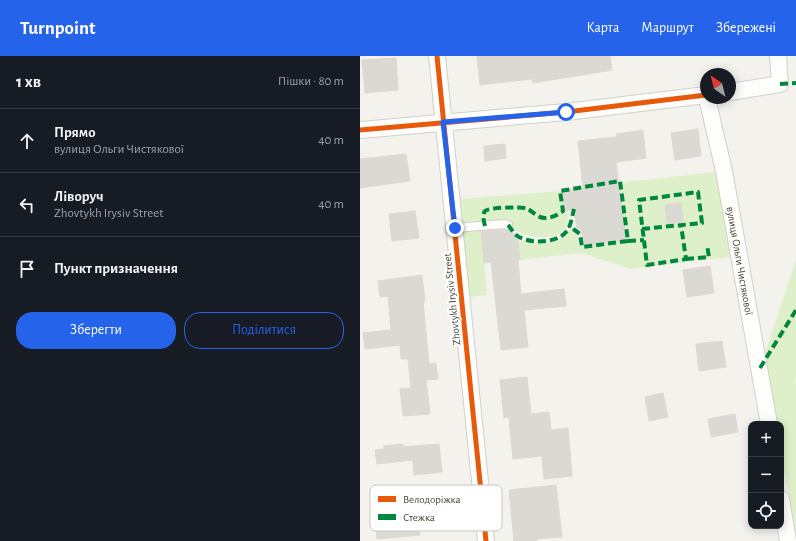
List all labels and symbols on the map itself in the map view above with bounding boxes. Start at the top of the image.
north arrow [700,68,736,104]
route start [557,103,575,121]
street label: вулиця Ольги Чистякової [725,205,755,316]
route end [446,219,464,237]
street label: Zhovtykh Irysiv Street [442,252,462,346]
legend [370,485,502,531]
text: Велодоріжка [403,494,460,505]
text: Стежка [403,512,435,523]

